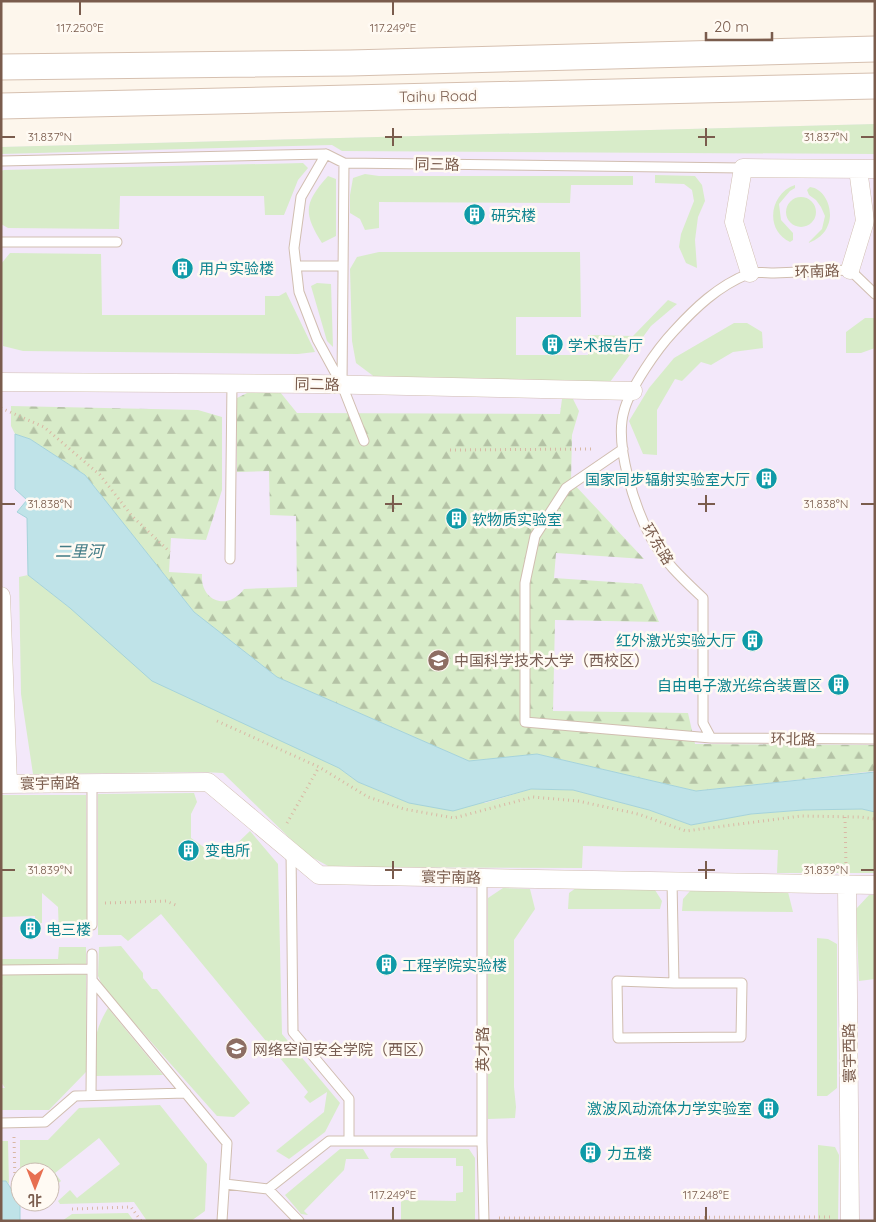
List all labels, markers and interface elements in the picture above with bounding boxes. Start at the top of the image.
scale bar [706,10,772,42]
text: 20 m [714,17,749,36]
text: 117.250°E [56,20,104,35]
text: 117.249°E [370,20,416,35]
street label: Taihu Road [399,86,477,106]
text: 31.837°N [28,129,72,144]
text: 31.837°N [804,129,848,144]
street label: 同三路 [414,154,460,174]
building icon: 研究楼 [463,203,487,227]
place label: 研究楼 [491,206,536,225]
building icon: 用户实验楼 [171,256,195,280]
place label: 用户实验楼 [199,259,274,278]
street label: 环南路 [794,261,840,281]
building icon: 学术报告厅 [540,333,564,357]
place label: 学术报告厅 [568,336,643,355]
street label: 同二路 [294,374,340,394]
building icon: 国家同步辐射实验室大厅 [754,467,778,491]
place label: 国家同步辐射实验室大厅 [585,470,750,489]
text: 31.838°N [28,496,72,511]
text: 31.838°N [804,496,848,511]
building icon: 软物质实验室 [444,507,468,531]
place label: 软物质实验室 [472,510,562,529]
street label: 环东路 [638,520,678,568]
water label: 二里河 [55,541,106,561]
building icon: 红外激光实验大厅 [740,628,764,652]
place label: 红外激光实验大厅 [616,631,736,650]
school or university icon: 中国科学技术大学（西校区） [426,648,450,672]
place label: 中国科学技术大学（西校区） [454,651,649,670]
building icon: 自由电子激光综合装置区 [826,673,850,697]
place label: 自由电子激光综合装置区 [657,676,822,695]
street label: 环北路 [770,729,816,749]
street label: 寰宇南路 [20,773,80,793]
building icon: 变电所 [177,838,201,862]
place label: 变电所 [205,841,250,860]
text: 31.839°N [27,862,73,877]
text: 31.839°N [803,862,849,877]
street label: 寰宇南路 [421,867,481,887]
building icon: 电三楼 [18,917,42,941]
place label: 电三楼 [46,920,91,939]
building icon: 工程学院实验楼 [374,953,398,977]
place label: 工程学院实验楼 [402,956,507,975]
street label: 寰宇西路 [839,1023,859,1083]
street label: 英才路 [473,1026,492,1072]
school or university icon: 网络空间安全学院（西区） [225,1037,249,1061]
place label: 网络空间安全学院（西区） [253,1040,433,1059]
building icon: 激波风动流体力学实验室 [756,1096,780,1120]
place label: 激波风动流体力学实验室 [587,1099,752,1118]
building icon: 力五楼 [579,1141,603,1165]
place label: 力五楼 [607,1144,652,1163]
north arrow [10,1162,60,1212]
text: 117.249°E [370,1187,416,1202]
text: 117.248°E [683,1187,729,1202]
text: 北 [28,1191,42,1209]

